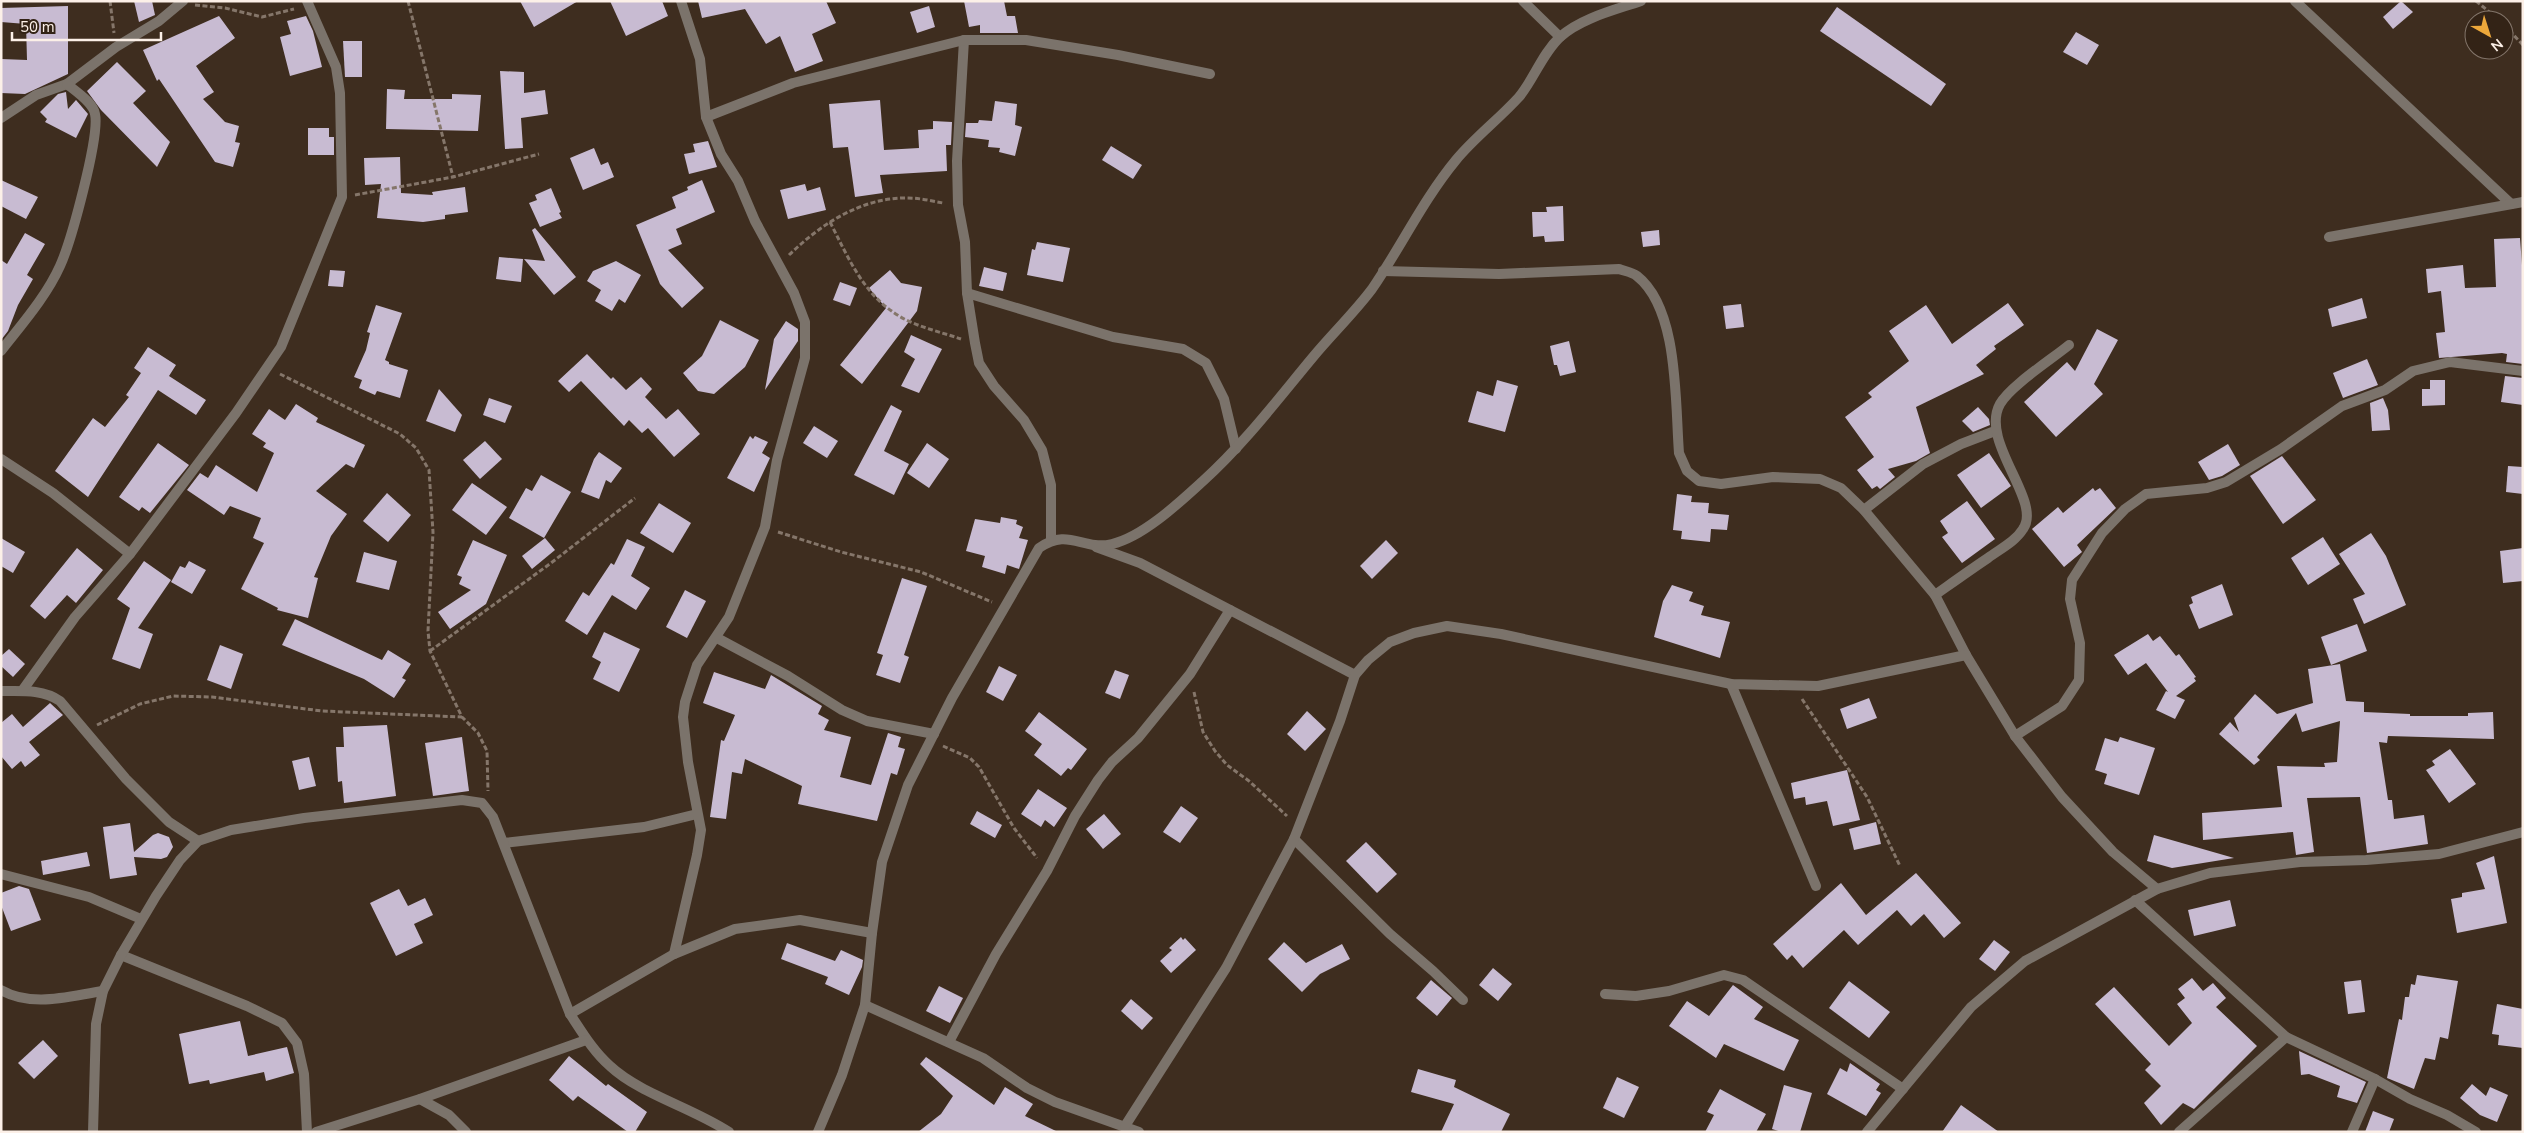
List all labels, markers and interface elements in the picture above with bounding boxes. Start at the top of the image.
scale bar [12,10,161,42]
north arrow [2464,10,2514,60]
text: 50 m [20,17,55,37]
text: N [2487,34,2507,55]

